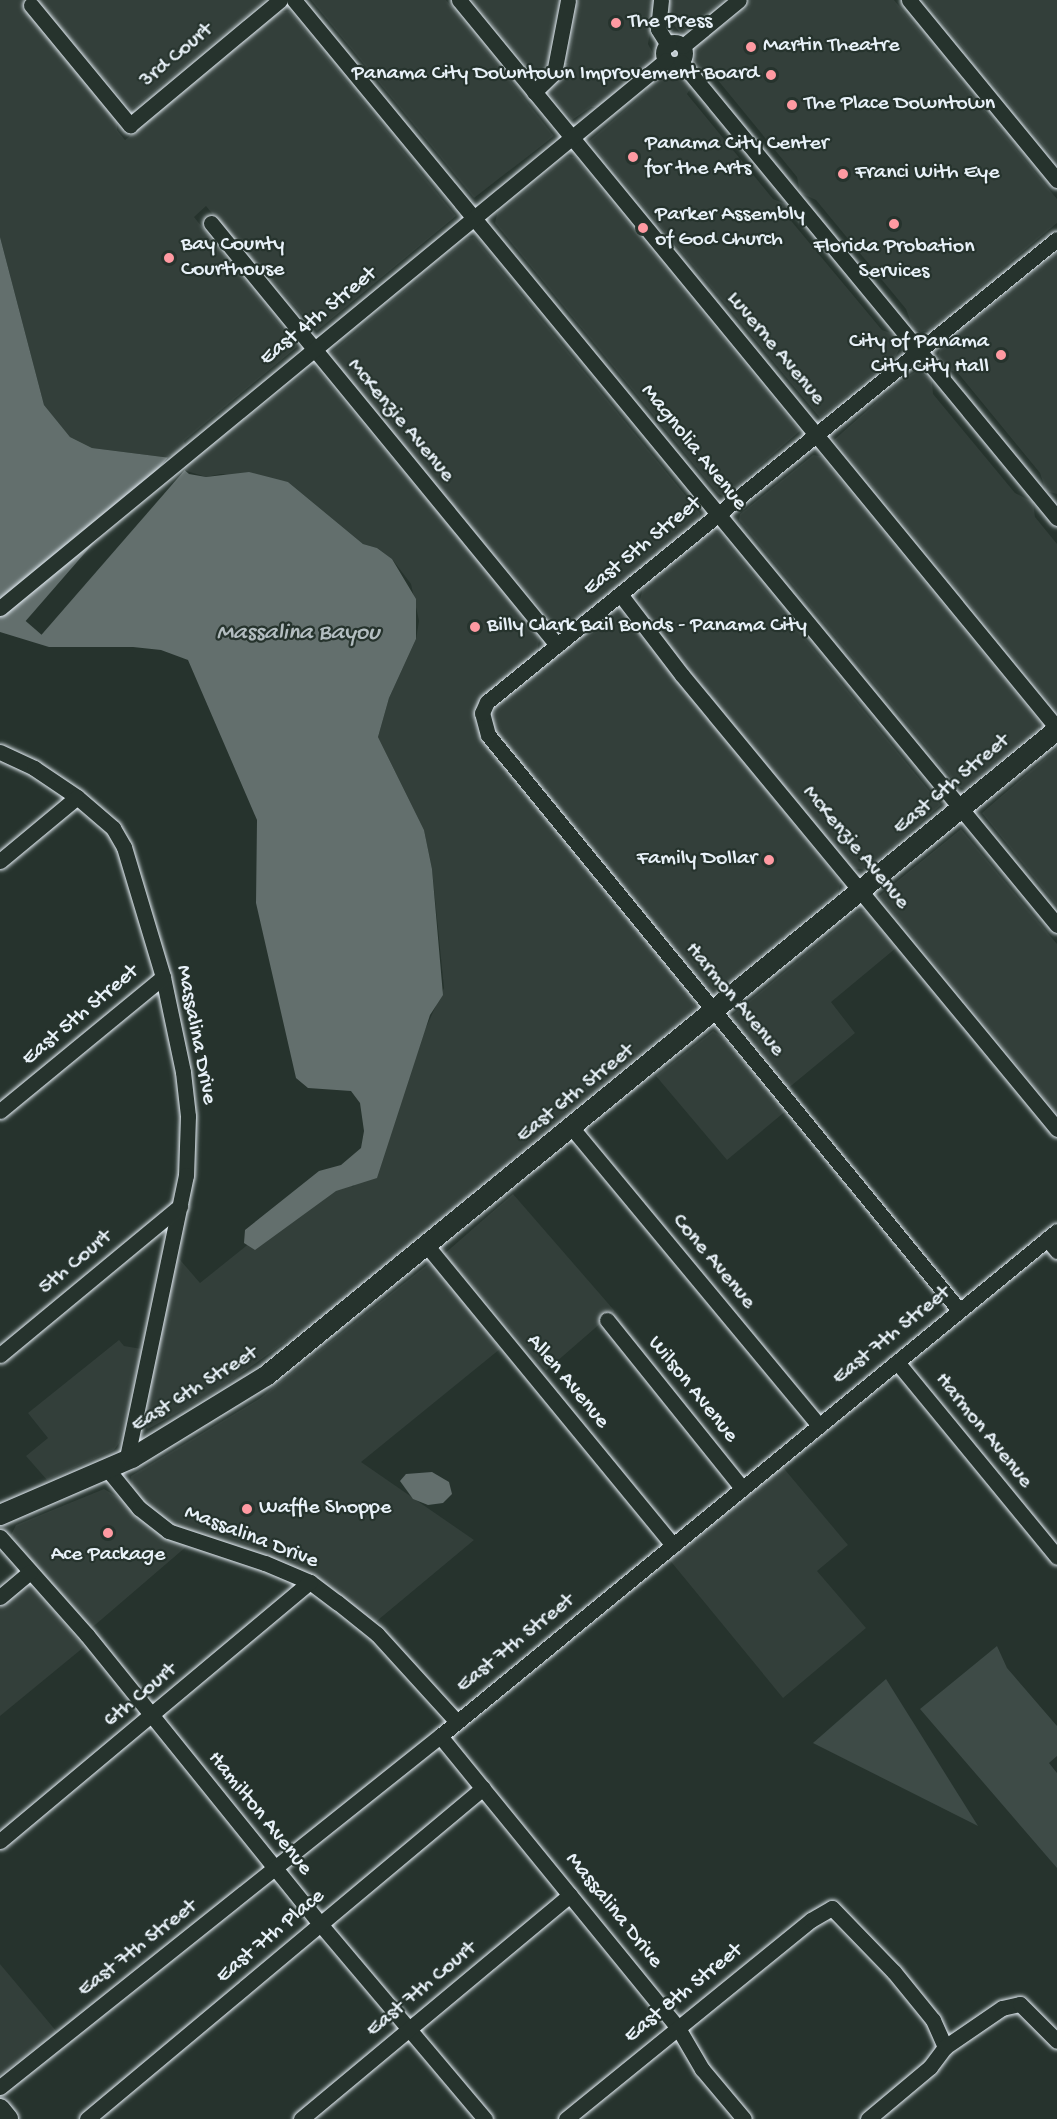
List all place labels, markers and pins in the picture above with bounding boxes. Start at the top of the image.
place label: The Press [628,10,712,36]
marker: The Press [609,16,623,30]
place label: Martin Theatre [763,34,900,60]
marker: Martin Theatre [744,40,758,54]
place label: Panama City Downtown Improvement Board [352,62,759,88]
marker: Panama City Downtown Improvement Board [764,68,778,82]
place label: The Place Downtown [804,92,995,118]
marker: The Place Downtown [785,98,799,112]
place label: Panama City Center for the Arts [645,131,829,182]
marker: Panama City Center for the Arts [626,150,640,164]
place label: Franci With Eye [855,161,1000,187]
marker: Franci With Eye [836,167,850,181]
place label: Parker Assembly of God Church [655,202,805,254]
marker: Florida Probation Services [887,217,901,231]
marker: Parker Assembly of God Church [636,221,650,235]
place label: Bay County Courthouse [181,232,284,284]
place label: Florida Probation Services [813,234,975,286]
marker: Bay County Courthouse [162,251,176,265]
place label: City of Panama City City Hall [849,329,989,380]
marker: City of Panama City City Hall [994,348,1008,362]
place label: Billy Clark Bail Bonds - Panama City [487,614,807,640]
marker: Billy Clark Bail Bonds - Panama City [468,620,482,634]
place label: Family Dollar [637,847,757,873]
marker: Family Dollar [762,853,776,867]
place label: Waffle Shoppe [259,1496,391,1522]
marker: Waffle Shoppe [240,1502,254,1516]
marker: Ace Package [101,1526,115,1540]
place label: Ace Package [51,1543,165,1569]

